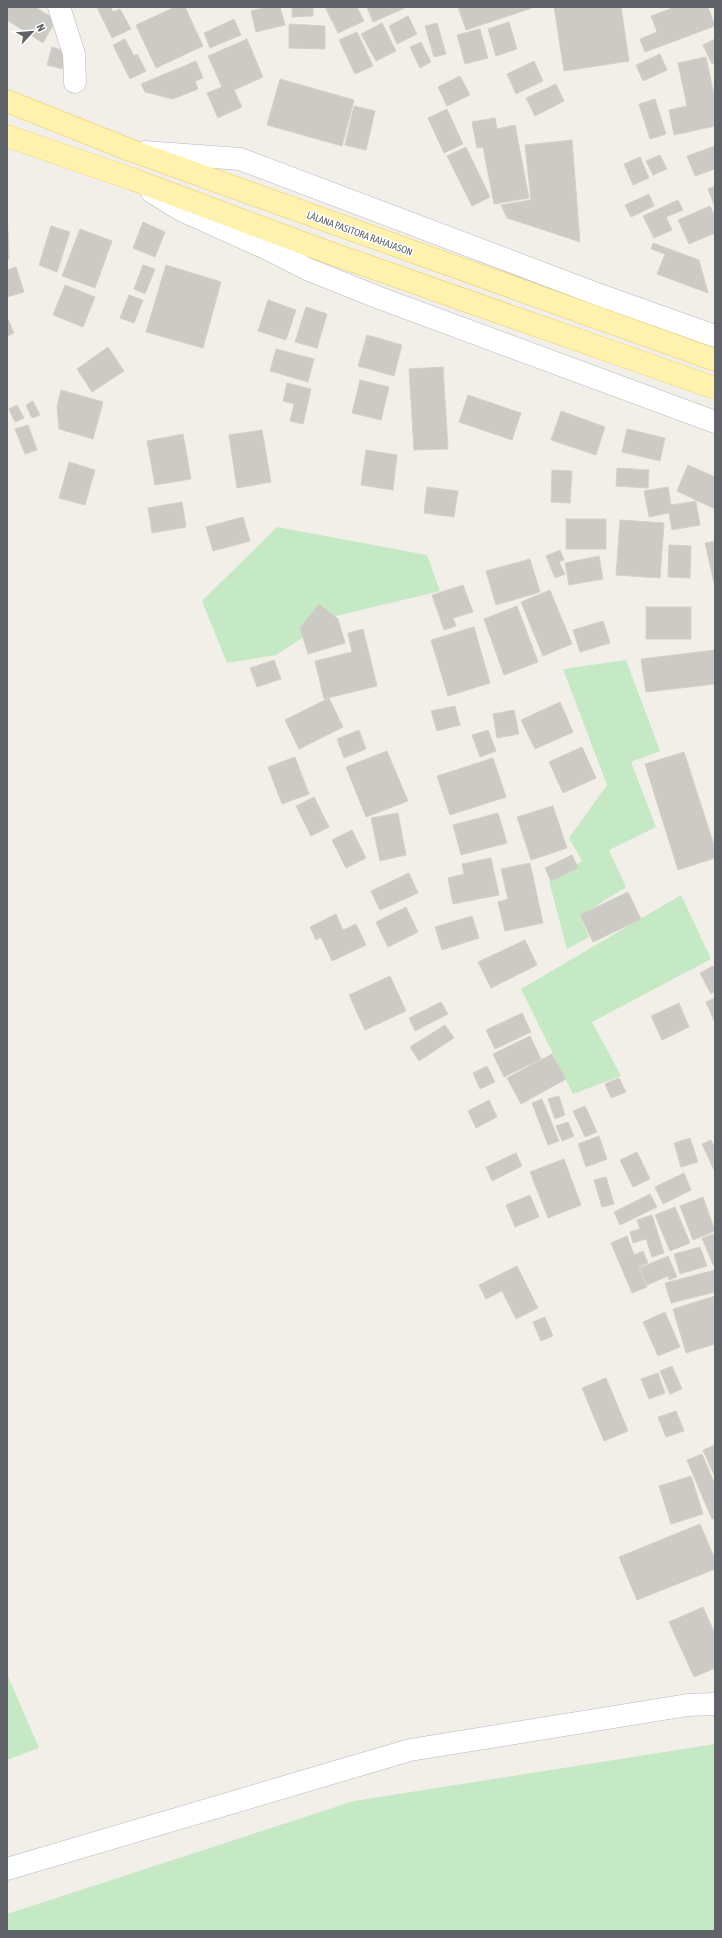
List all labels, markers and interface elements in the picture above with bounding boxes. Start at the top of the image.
north arrow [12,12,52,52]
text: N [34,22,48,33]
street label: LÀLANA PASITORA RAHAJASON [305,209,414,258]

